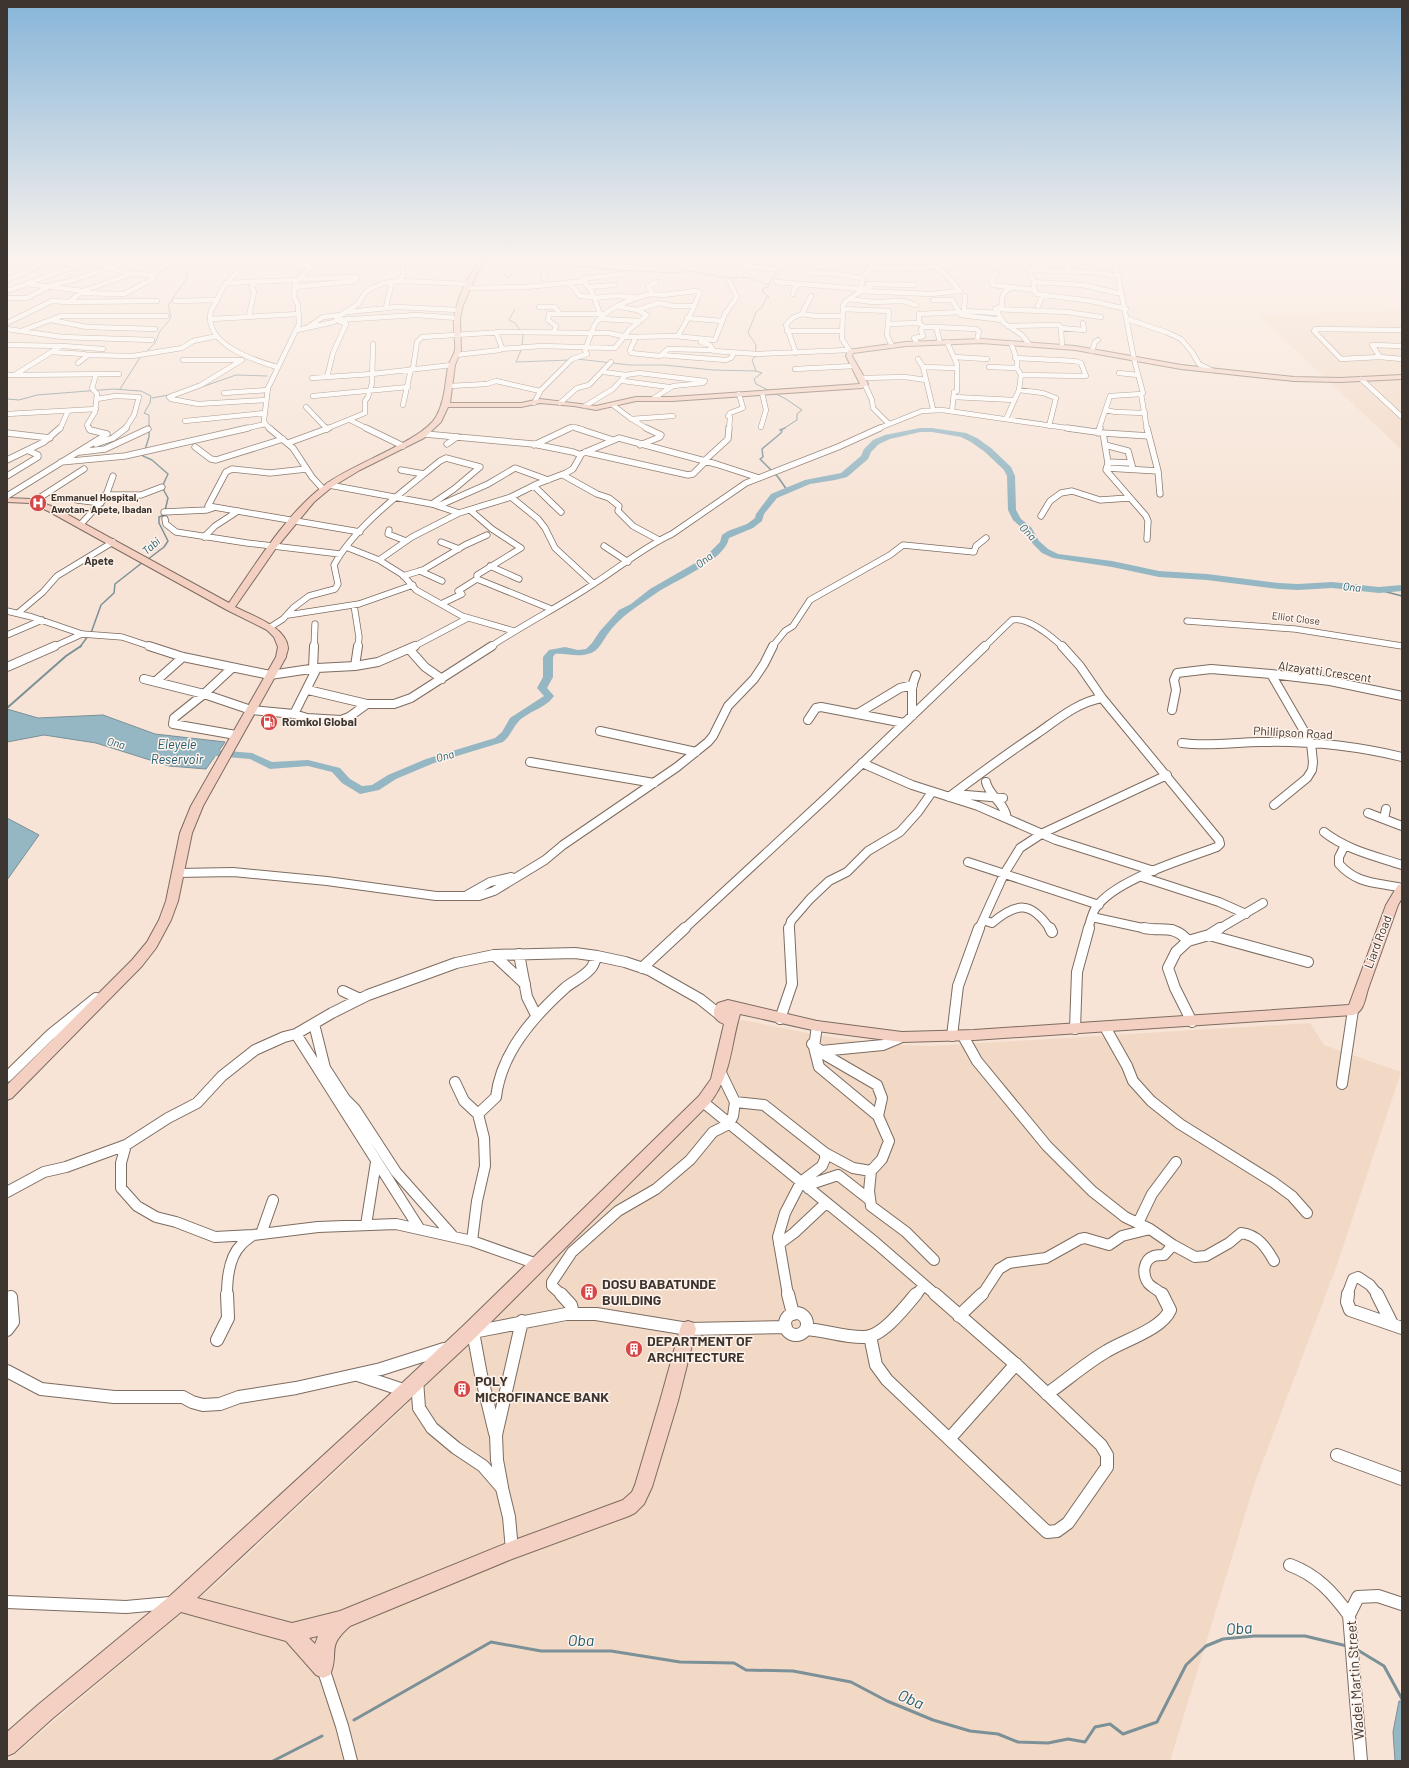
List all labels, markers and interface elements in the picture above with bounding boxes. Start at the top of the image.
place label: Emmanuel Hospital, Awotan- Apete, Ibadan [51,491,152,515]
hospital icon: Emmanuel Hospital, Awotan- Apete, Ibadan [28,493,48,513]
water label: Ona [1017,521,1039,543]
water label: Tabi [139,534,163,557]
water label: Ona [693,549,715,570]
district label: Apete [84,554,114,567]
water label: Ona [1342,579,1362,594]
street label: Elliot Close [1271,609,1321,627]
street label: Alzayatti Crescent [1278,658,1373,684]
fuel station icon: Romkol Global [259,712,279,732]
place label: Romkol Global [282,714,357,728]
street label: Phillipson Road [1253,723,1333,741]
water label: Ona [106,734,127,751]
water label: Eleyele Reservoir [151,736,204,767]
water label: Ona [434,747,456,764]
street label: Liard Road [1361,913,1394,970]
place label: DOSU BABATUNDE BUILDING [602,1275,716,1308]
building icon: DOSU BABATUNDE BUILDING [579,1282,599,1302]
place label: DEPARTMENT OF ARCHITECTURE [647,1332,753,1365]
building icon: DEPARTMENT OF ARCHITECTURE [624,1339,644,1359]
place label: POLY MICROFINANCE BANK [475,1372,609,1405]
building icon: POLY MICROFINANCE BANK [452,1379,472,1399]
water label: Oba [1225,1617,1253,1638]
street label: Wadei Martin Street [1342,1620,1367,1740]
water label: Oba [568,1630,594,1649]
water label: Oba [895,1685,927,1712]

